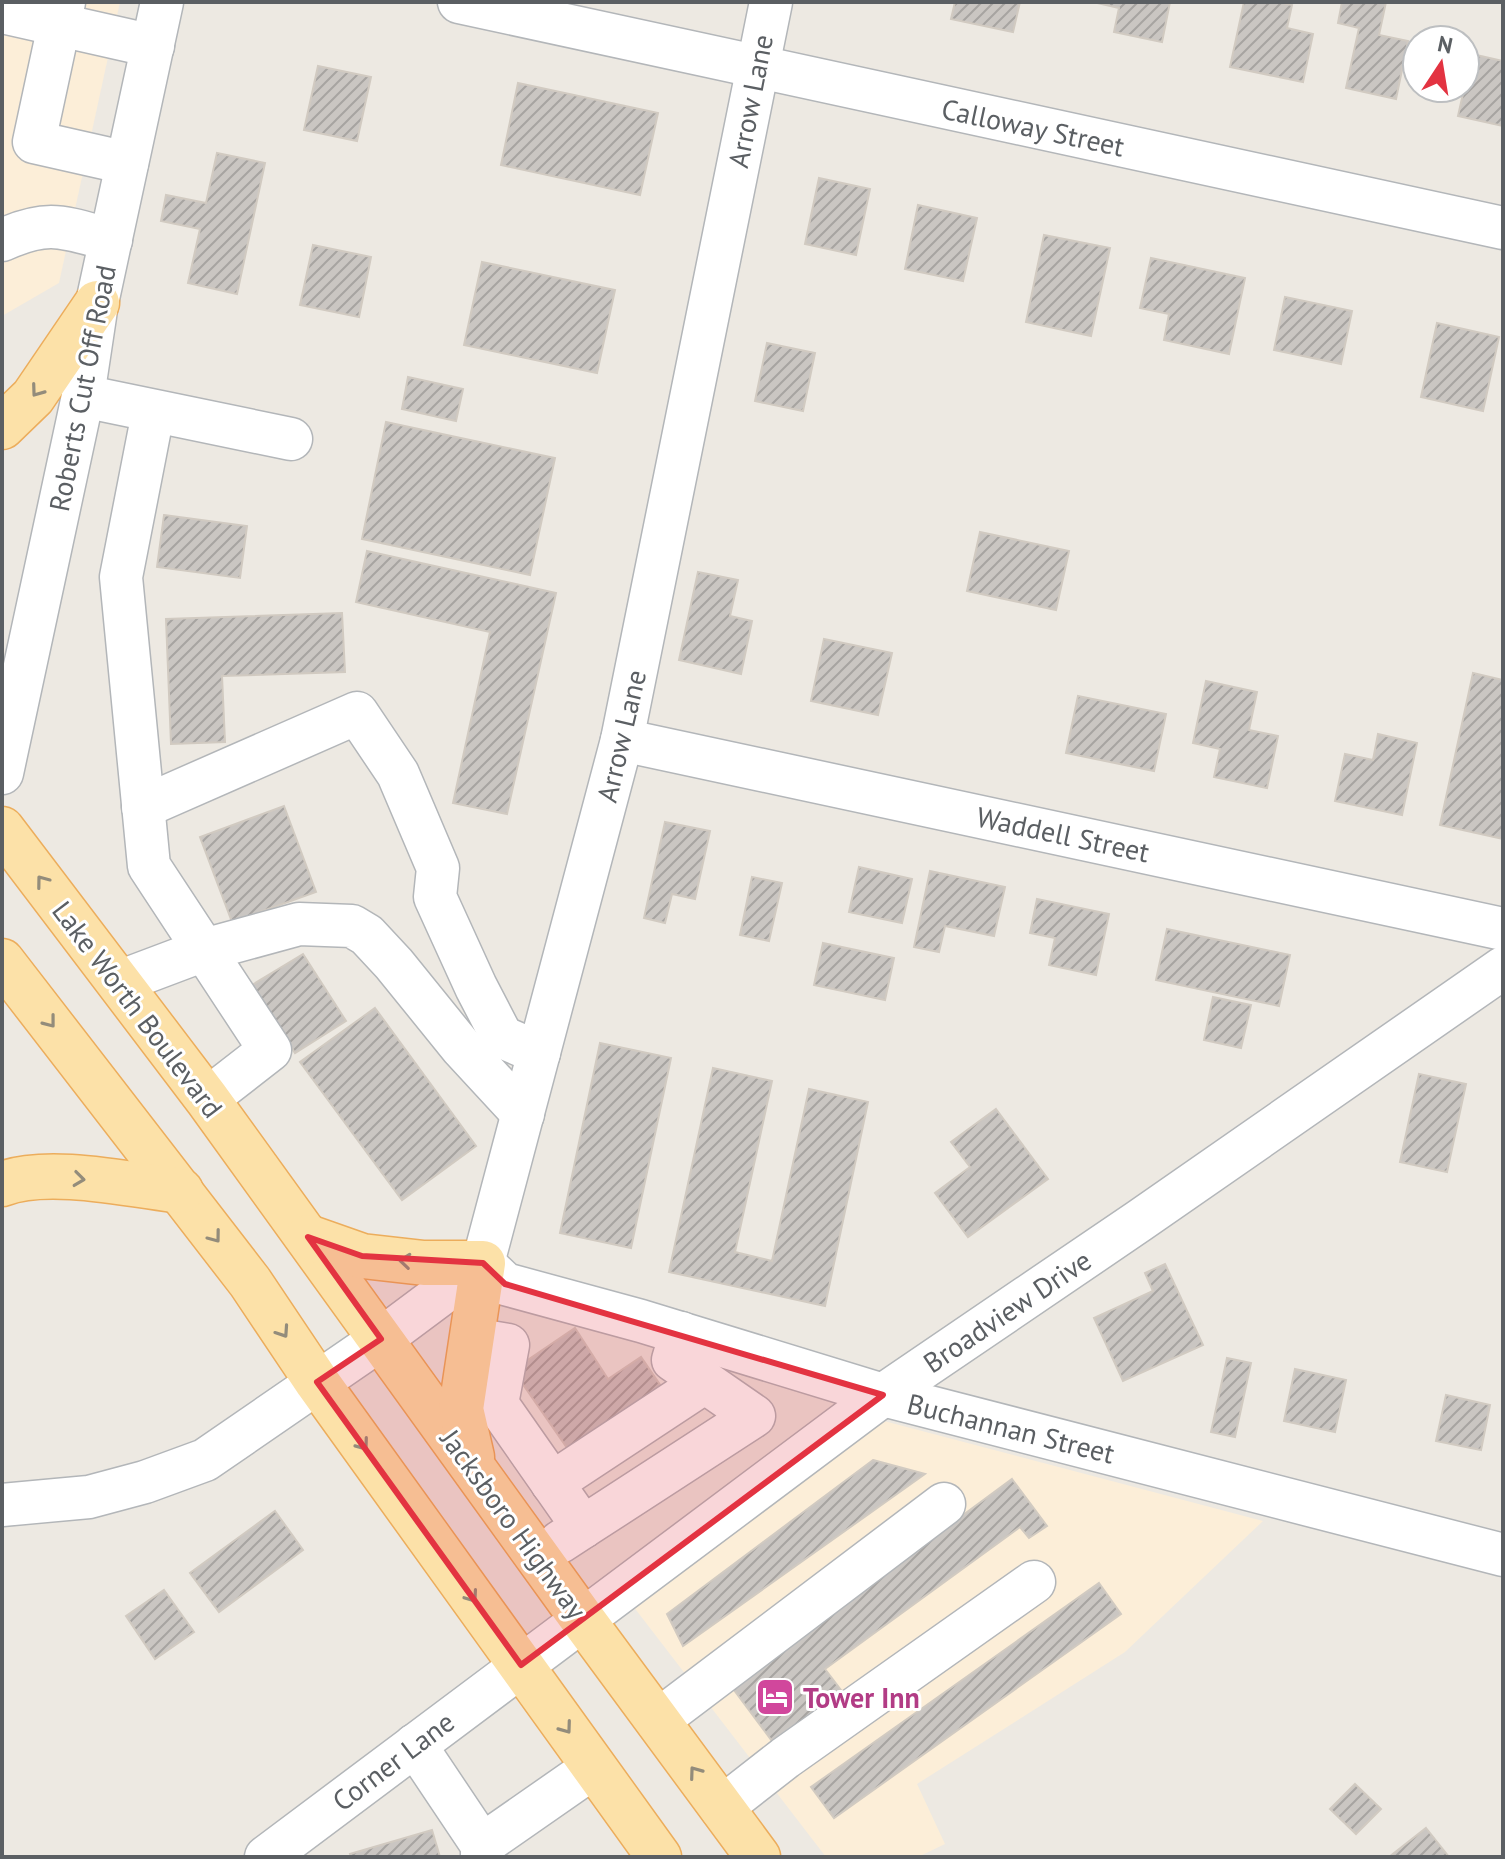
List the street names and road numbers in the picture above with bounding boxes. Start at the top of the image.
street label: Arrow Lane [719,31,781,171]
street label: Calloway Street [938,90,1128,165]
street label: Roberts Cut Off Road [40,262,124,514]
street label: Arrow Lane [588,666,654,806]
street label: Waddell Street [973,798,1153,870]
street label: Lake Worth Boulevard [44,893,232,1125]
street label: Broadview Drive [916,1241,1098,1381]
street label: Buchannan Street [904,1384,1119,1472]
street label: Jacksboro Highway [432,1421,595,1626]
street label: Corner Lane [325,1703,461,1819]

